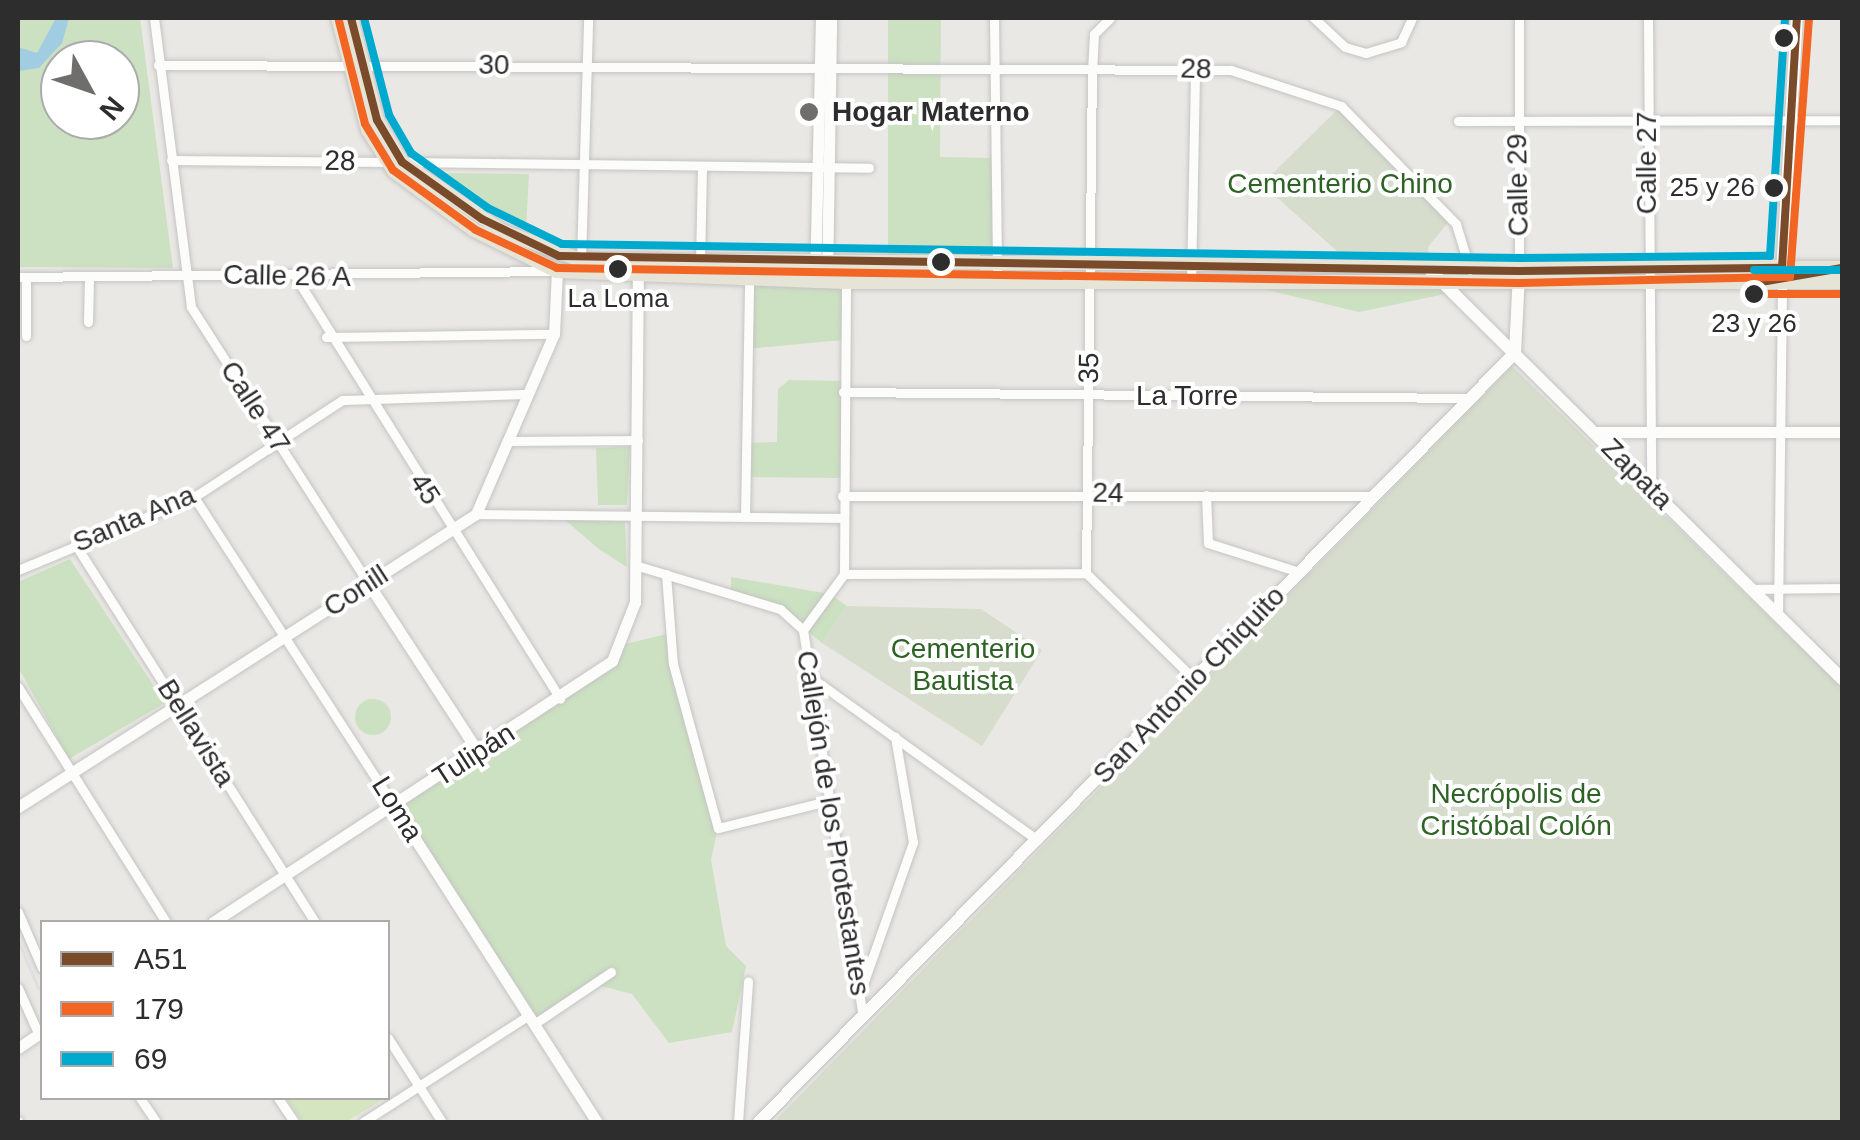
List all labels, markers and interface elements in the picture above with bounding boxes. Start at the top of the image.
unlabelled marker [1774,28,1794,48]
north arrow [40,40,140,140]
street label: 30 [478,48,510,82]
street label: 28 [1180,52,1212,86]
text: N [93,91,130,126]
place label: Hogar Materno [832,95,1030,129]
marker: Hogar Materno [796,99,822,125]
street label: Calle 27 [1630,112,1664,214]
street label: Calle 29 [1500,133,1536,237]
street label: 28 [324,144,356,178]
park label: Cementerio Chino [1227,167,1453,201]
place label: 25 y 26 [1670,172,1755,204]
marker: 25 y 26 [1764,178,1784,198]
unlabelled marker [931,252,951,272]
street label: Calle 26 A [222,258,352,294]
marker: La Loma [608,259,628,279]
place label: La Loma [567,283,669,315]
marker: 23 y 26 [1744,284,1764,304]
place label: 23 y 26 [1711,308,1797,340]
street label: 35 [1072,352,1106,384]
street label: Calle 47 [213,355,297,459]
street label: La Torre [1136,379,1238,413]
street label: Zapata [1594,431,1680,517]
street label: 45 [402,467,448,511]
street label: 24 [1092,476,1124,510]
street label: Santa Ana [67,478,201,560]
street label: Conill [317,558,395,624]
street label: San Antonio Chiquito [1086,579,1292,791]
park label: Cementerio Bautista [891,632,1035,698]
street label: Callejón de los Protestantes [789,648,877,998]
street label: Bellavista [150,673,242,793]
street label: Tulipán [427,716,521,794]
street label: Loma [364,770,430,848]
park label: Necrópolis de Cristóbal Colón [1420,777,1612,843]
legend [40,920,390,1100]
text: A51 [134,942,187,975]
text: 179 [134,992,184,1025]
text: 69 [134,1042,167,1075]

